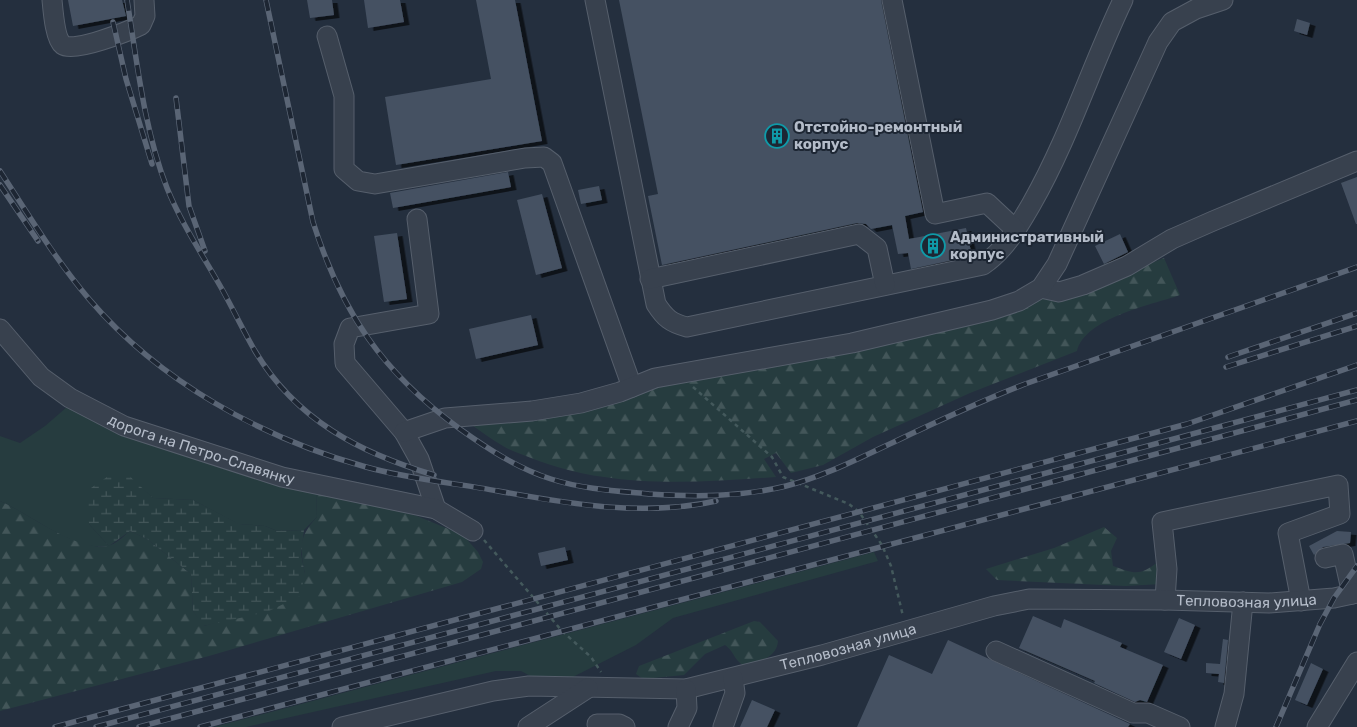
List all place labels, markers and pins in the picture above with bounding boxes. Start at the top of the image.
place label: Отстойно-ремонтный корпус [794,118,962,153]
building icon: Отстойно-ремонтный корпус [764,123,790,149]
place label: Административный корпус [950,228,1104,263]
building icon: Административный корпус [920,233,946,259]

